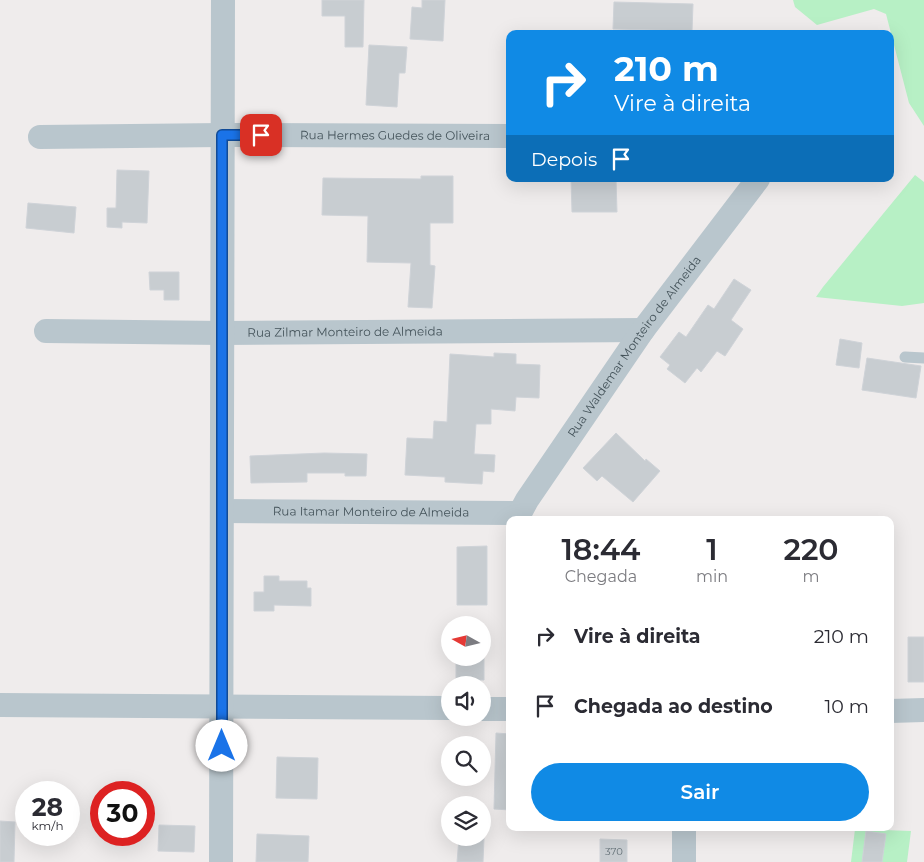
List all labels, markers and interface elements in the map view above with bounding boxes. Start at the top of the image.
text: 210 m [614,47,719,90]
icon: right [531,50,596,115]
text: Vire à direita [614,90,751,117]
pin [240,114,282,156]
icon: arrive [247,121,275,149]
street label: Rua Hermes Guedes de Oliveira [300,127,490,143]
icon: arrive [607,145,635,173]
text: Depois [531,148,597,171]
street label: Rua Waldemar Monteiro de Almeida [564,253,704,440]
street label: Rua Zilmar Monteiro de Almeida [247,323,443,340]
street label: Rua Itamar Monteiro de Almeida [273,503,469,520]
text: 18:44 [561,531,640,568]
text: 1 [706,531,718,568]
text: 220 [783,531,839,568]
text: Chegada [565,567,637,586]
text: min [696,567,728,586]
text: m [803,567,819,586]
north arrow [441,616,491,666]
map controls [441,616,491,846]
icon: right [531,622,559,650]
text: Vire à direita [574,625,701,648]
text: 210 m [814,625,869,648]
button: sound [441,676,491,726]
icon: arrive [531,692,559,720]
text: Chegada ao destino [574,695,773,718]
text: 10 m [824,695,869,718]
position arrow [195,719,247,771]
button: search [441,736,491,786]
button: Sair [531,763,869,821]
speed limit sign: 30 [90,781,155,846]
text: 28 [32,792,63,822]
button: layers [441,796,491,846]
text: km/h [31,818,64,833]
house number: 370 [605,845,623,858]

